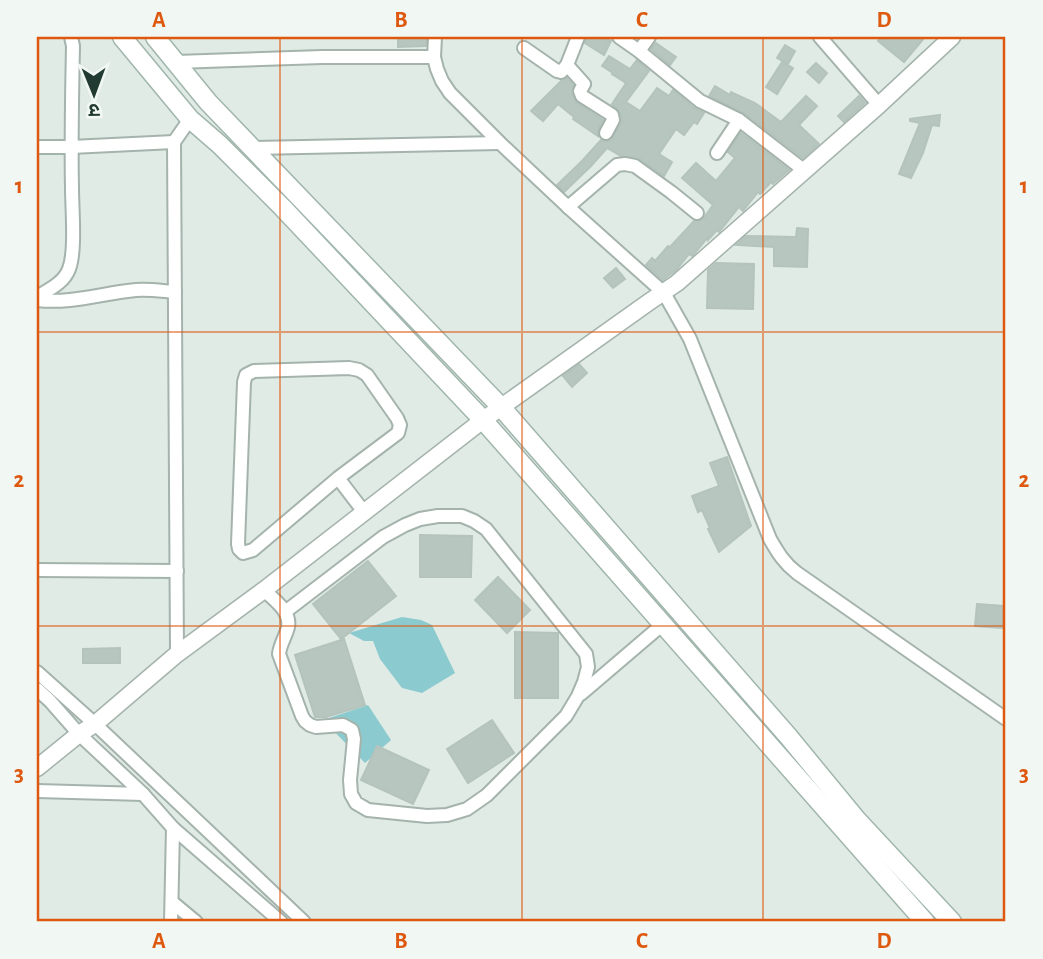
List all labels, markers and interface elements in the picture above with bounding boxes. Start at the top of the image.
text: A [152,9,166,32]
text: B [394,9,408,32]
text: C [636,9,648,32]
text: D [876,9,892,32]
north arrow [60,60,130,130]
text: उ [88,100,100,119]
text: 1 [15,175,23,198]
text: 1 [1020,175,1028,198]
text: 2 [14,469,25,492]
text: 2 [1019,469,1030,492]
text: 3 [14,763,24,786]
text: 3 [1019,763,1029,786]
text: A [152,930,166,953]
text: B [394,930,408,953]
text: C [636,930,648,953]
text: D [876,930,892,953]

